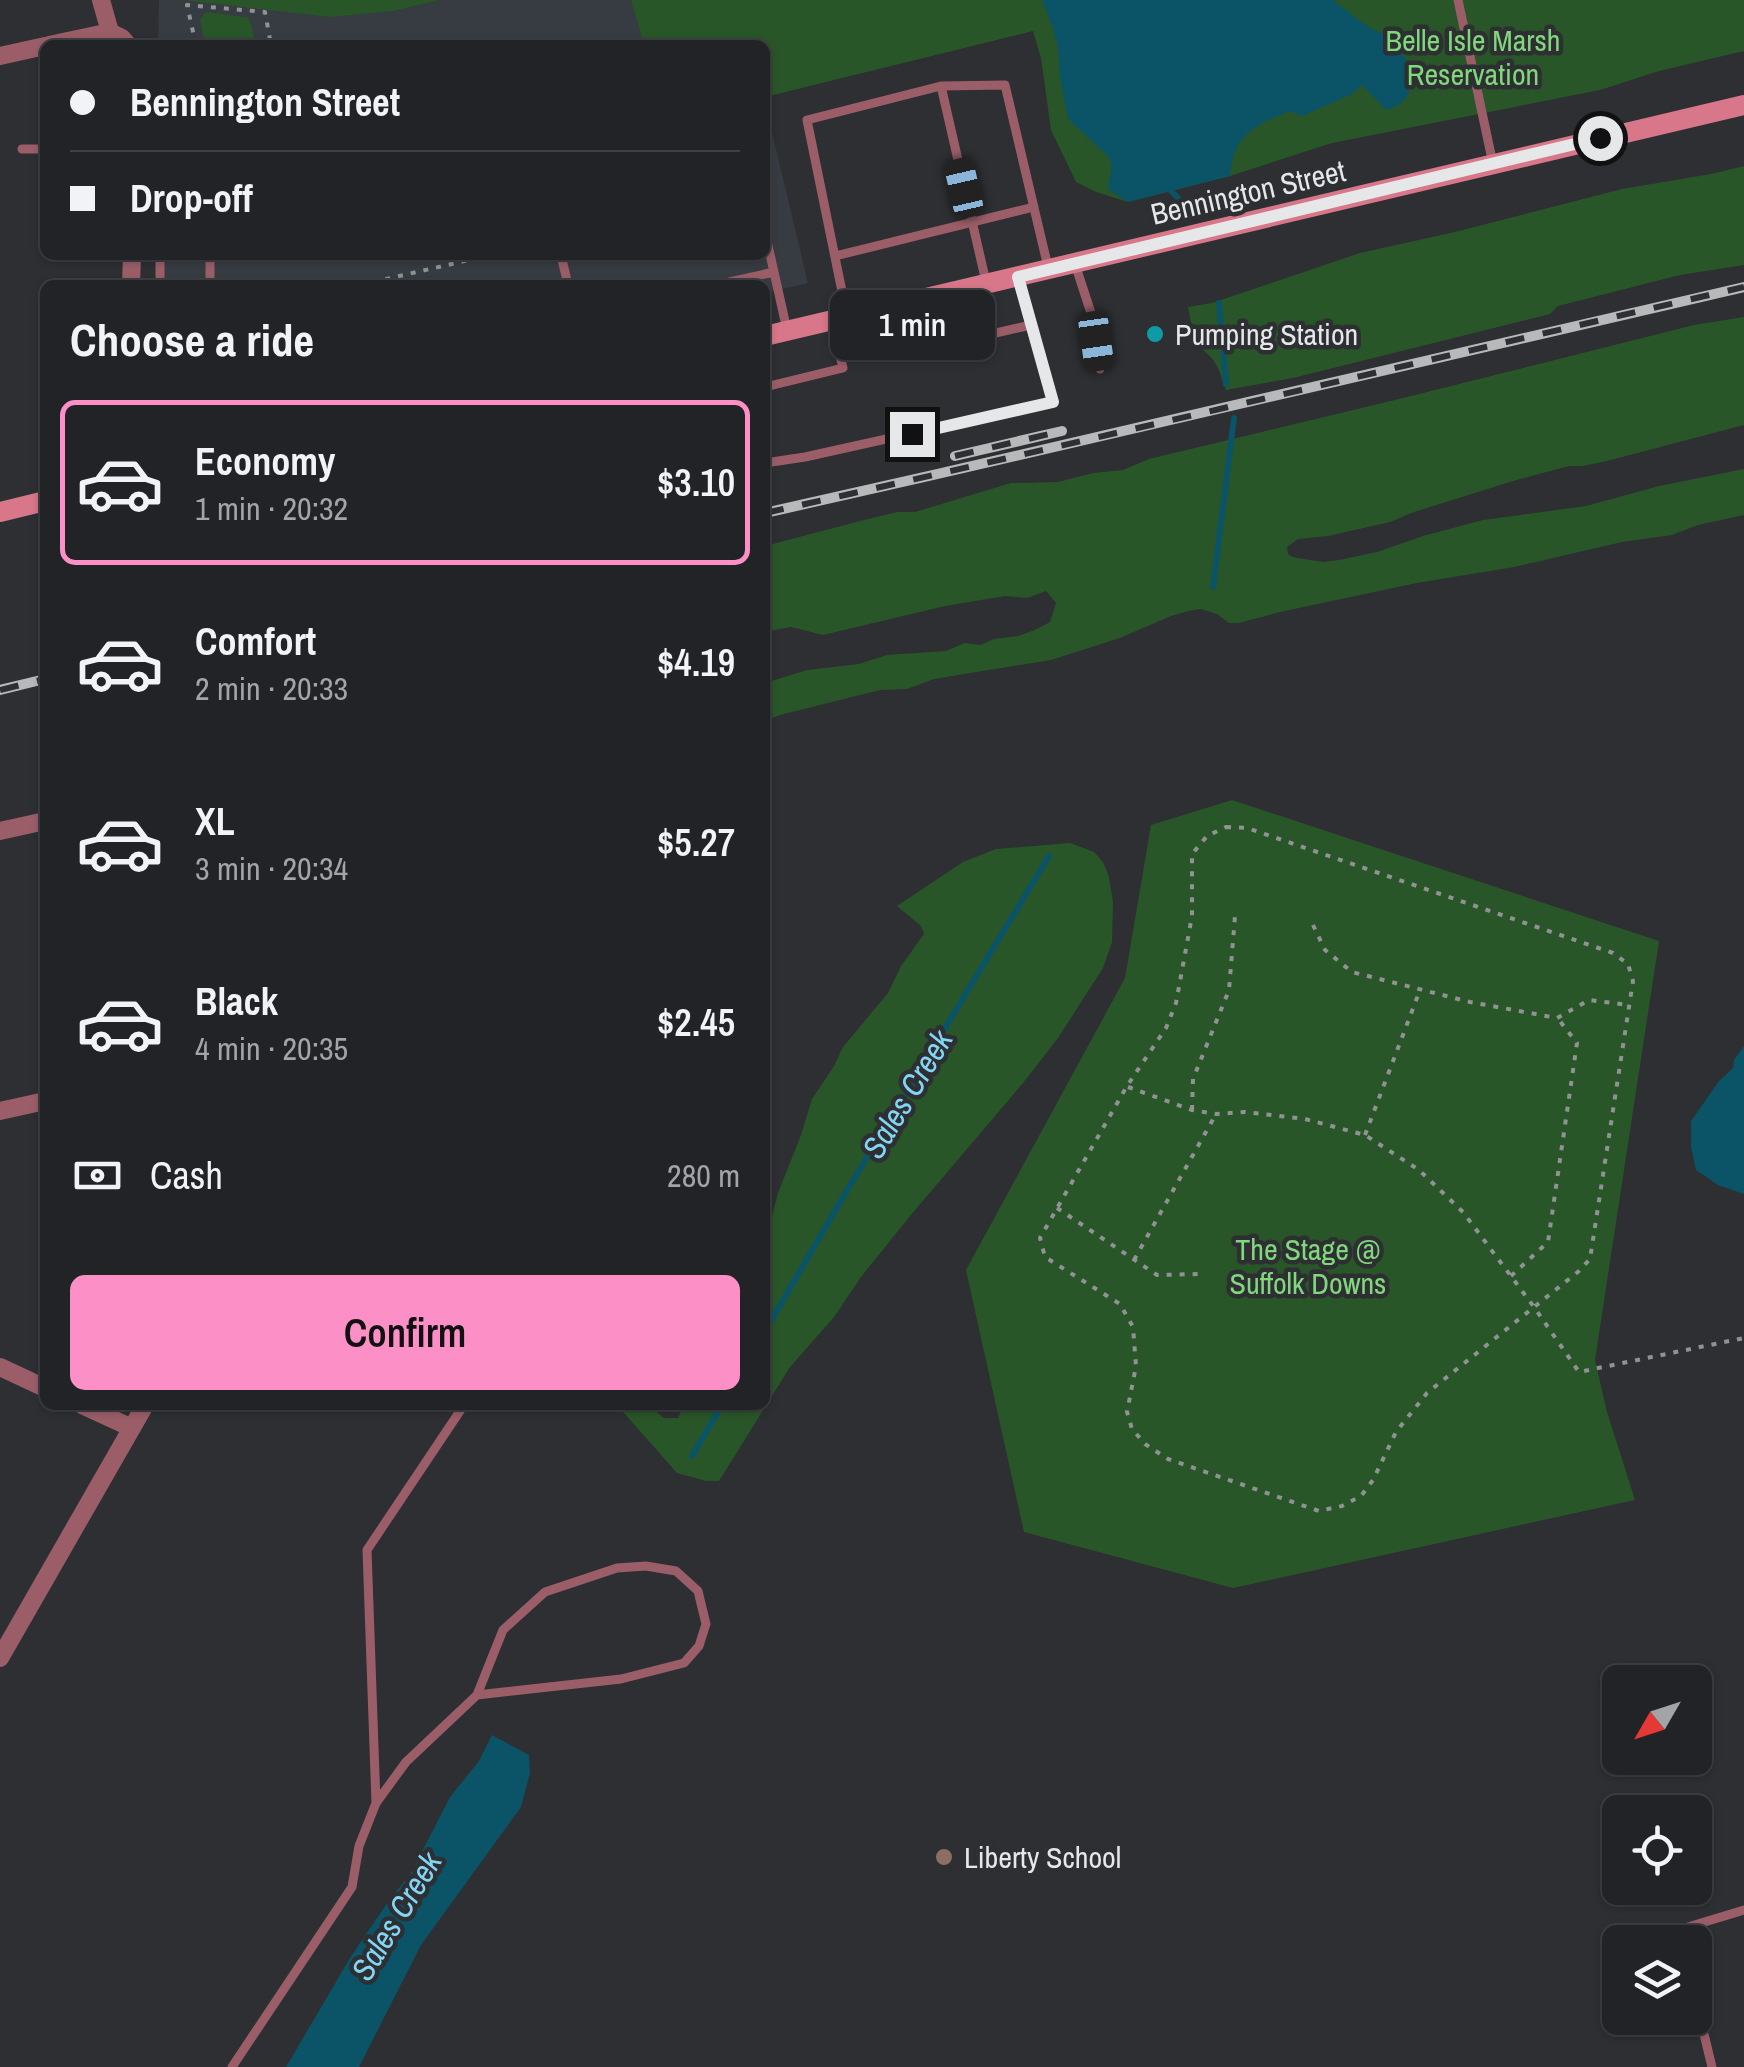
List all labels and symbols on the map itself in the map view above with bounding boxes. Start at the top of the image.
park label: Belle Isle Marsh Reservation [1386,20,1561,94]
route start [1578,116,1623,161]
street label: Bennington Street [1147,150,1349,234]
car [943,155,985,221]
callout: 1 min [830,289,994,359]
car [1077,309,1115,373]
place label: Pumping Station [1175,314,1358,354]
marker: Pumping Station [1144,323,1166,345]
route end [890,412,935,457]
water label: Sales Creek [852,1021,963,1166]
park label: The Stage @ Suffolk Downs [1230,1229,1386,1303]
north arrow [1602,1665,1712,1775]
place label: Liberty School [964,1837,1121,1877]
water label: Sales Creek [341,1843,452,1988]
marker: Liberty School [933,1846,955,1868]

